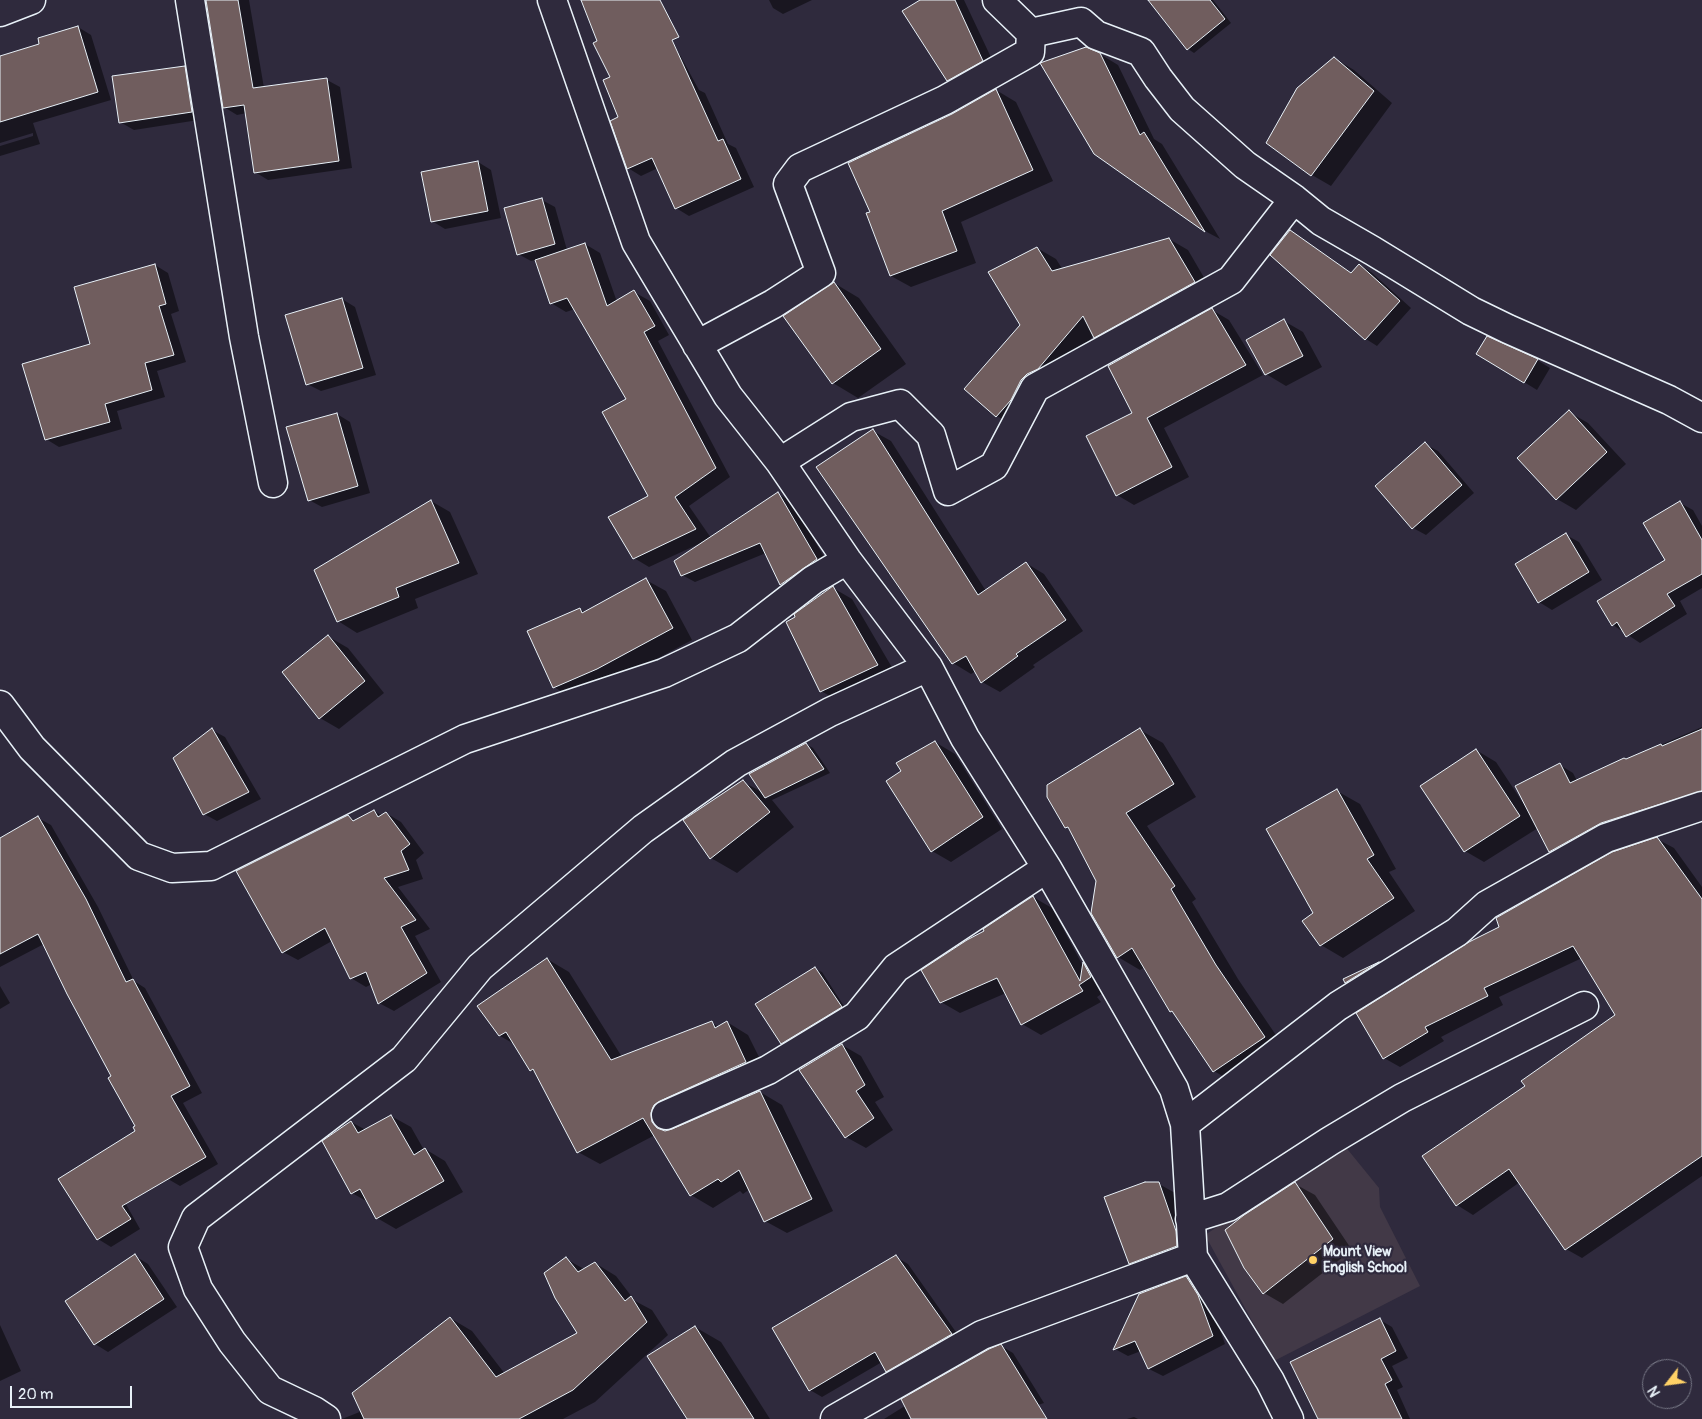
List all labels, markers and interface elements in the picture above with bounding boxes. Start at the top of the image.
place label: Mount View English School [1323,1244,1407,1276]
marker: Mount View English School [1307,1254,1319,1266]
north arrow [1642,1359,1692,1409]
scale bar [12,1376,135,1408]
text: N [1645,1383,1664,1400]
text: 20 m [18,1385,53,1404]

